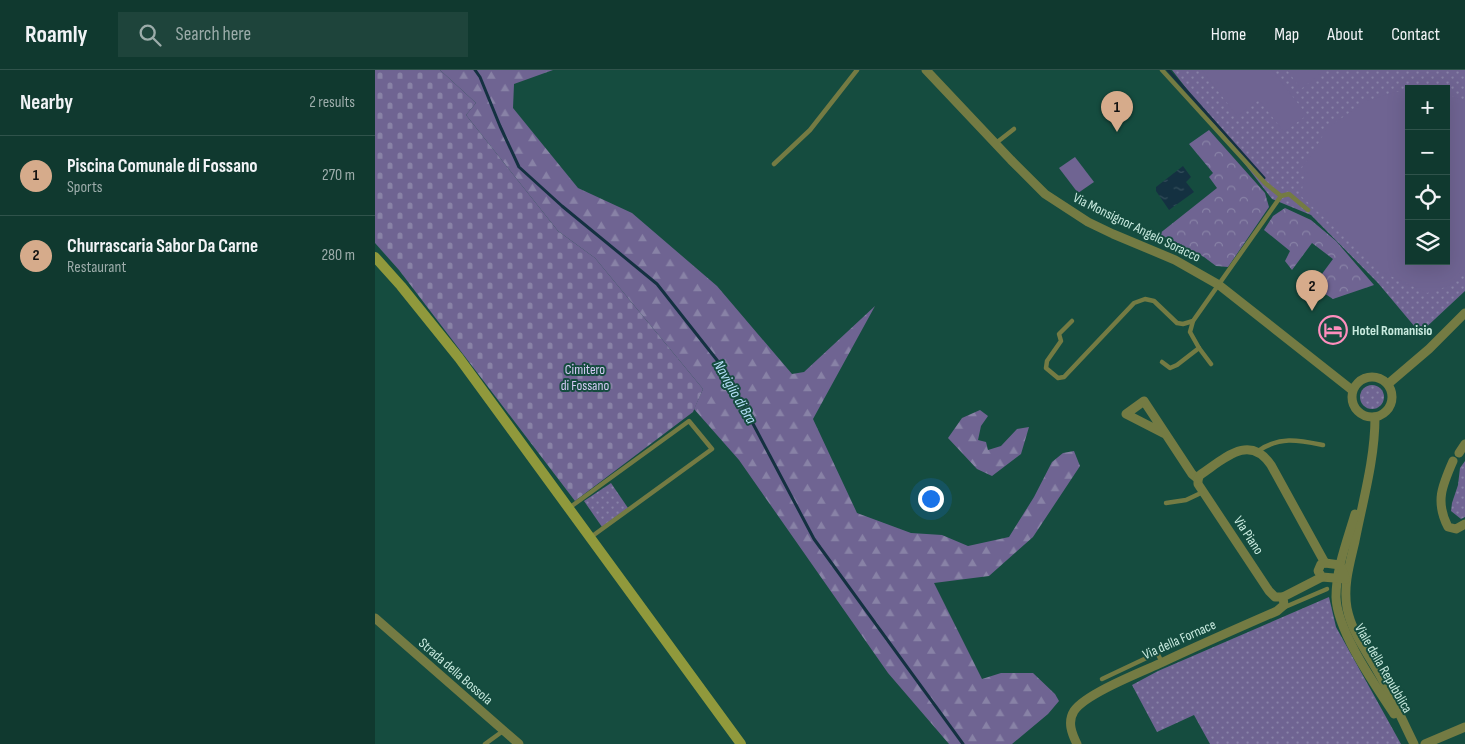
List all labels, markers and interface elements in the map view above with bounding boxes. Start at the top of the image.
search box [118,12,468,57]
text: Roamly [25,20,88,49]
icon: search [136,21,164,49]
text: Search here [176,23,251,46]
text: Home [1211,24,1246,45]
text: Map [1274,24,1299,45]
text: About [1327,24,1363,45]
text: Contact [1391,24,1440,45]
map controls [1405,85,1450,265]
button: + [1405,85,1450,130]
text: Nearby [20,90,73,115]
pin: 1 [1101,91,1133,132]
text: 2 results [309,93,355,112]
button: − [1405,130,1450,175]
text: Piscina Comunale di Fossano [67,155,258,178]
text: 1 [33,166,39,185]
text: 270 m [322,166,355,185]
button: locate [1405,175,1450,220]
text: Sports [67,178,102,197]
street label: Via Monsignor Angelo Soracco [1070,189,1204,266]
button: layers [1405,220,1450,265]
text: Churrascaria Sabor Da Carne [67,235,258,258]
text: 2 [32,246,40,265]
text: 280 m [321,246,355,265]
text: Restaurant [67,258,126,277]
pin: 2 [1296,270,1328,311]
hotel icon: Hotel Romanisio [1318,315,1348,345]
place label: Hotel Romanisio [1352,322,1432,339]
water label: Naviglio di Bra [709,357,760,427]
park label: Cimitero di Fossano [561,361,609,394]
your location [918,486,944,512]
street label: Via Piano [1230,513,1267,558]
street label: Via della Fornace [1140,616,1218,663]
street label: Viale della Repubblica [1351,620,1416,716]
street label: Strada della Bossola [415,634,496,708]

